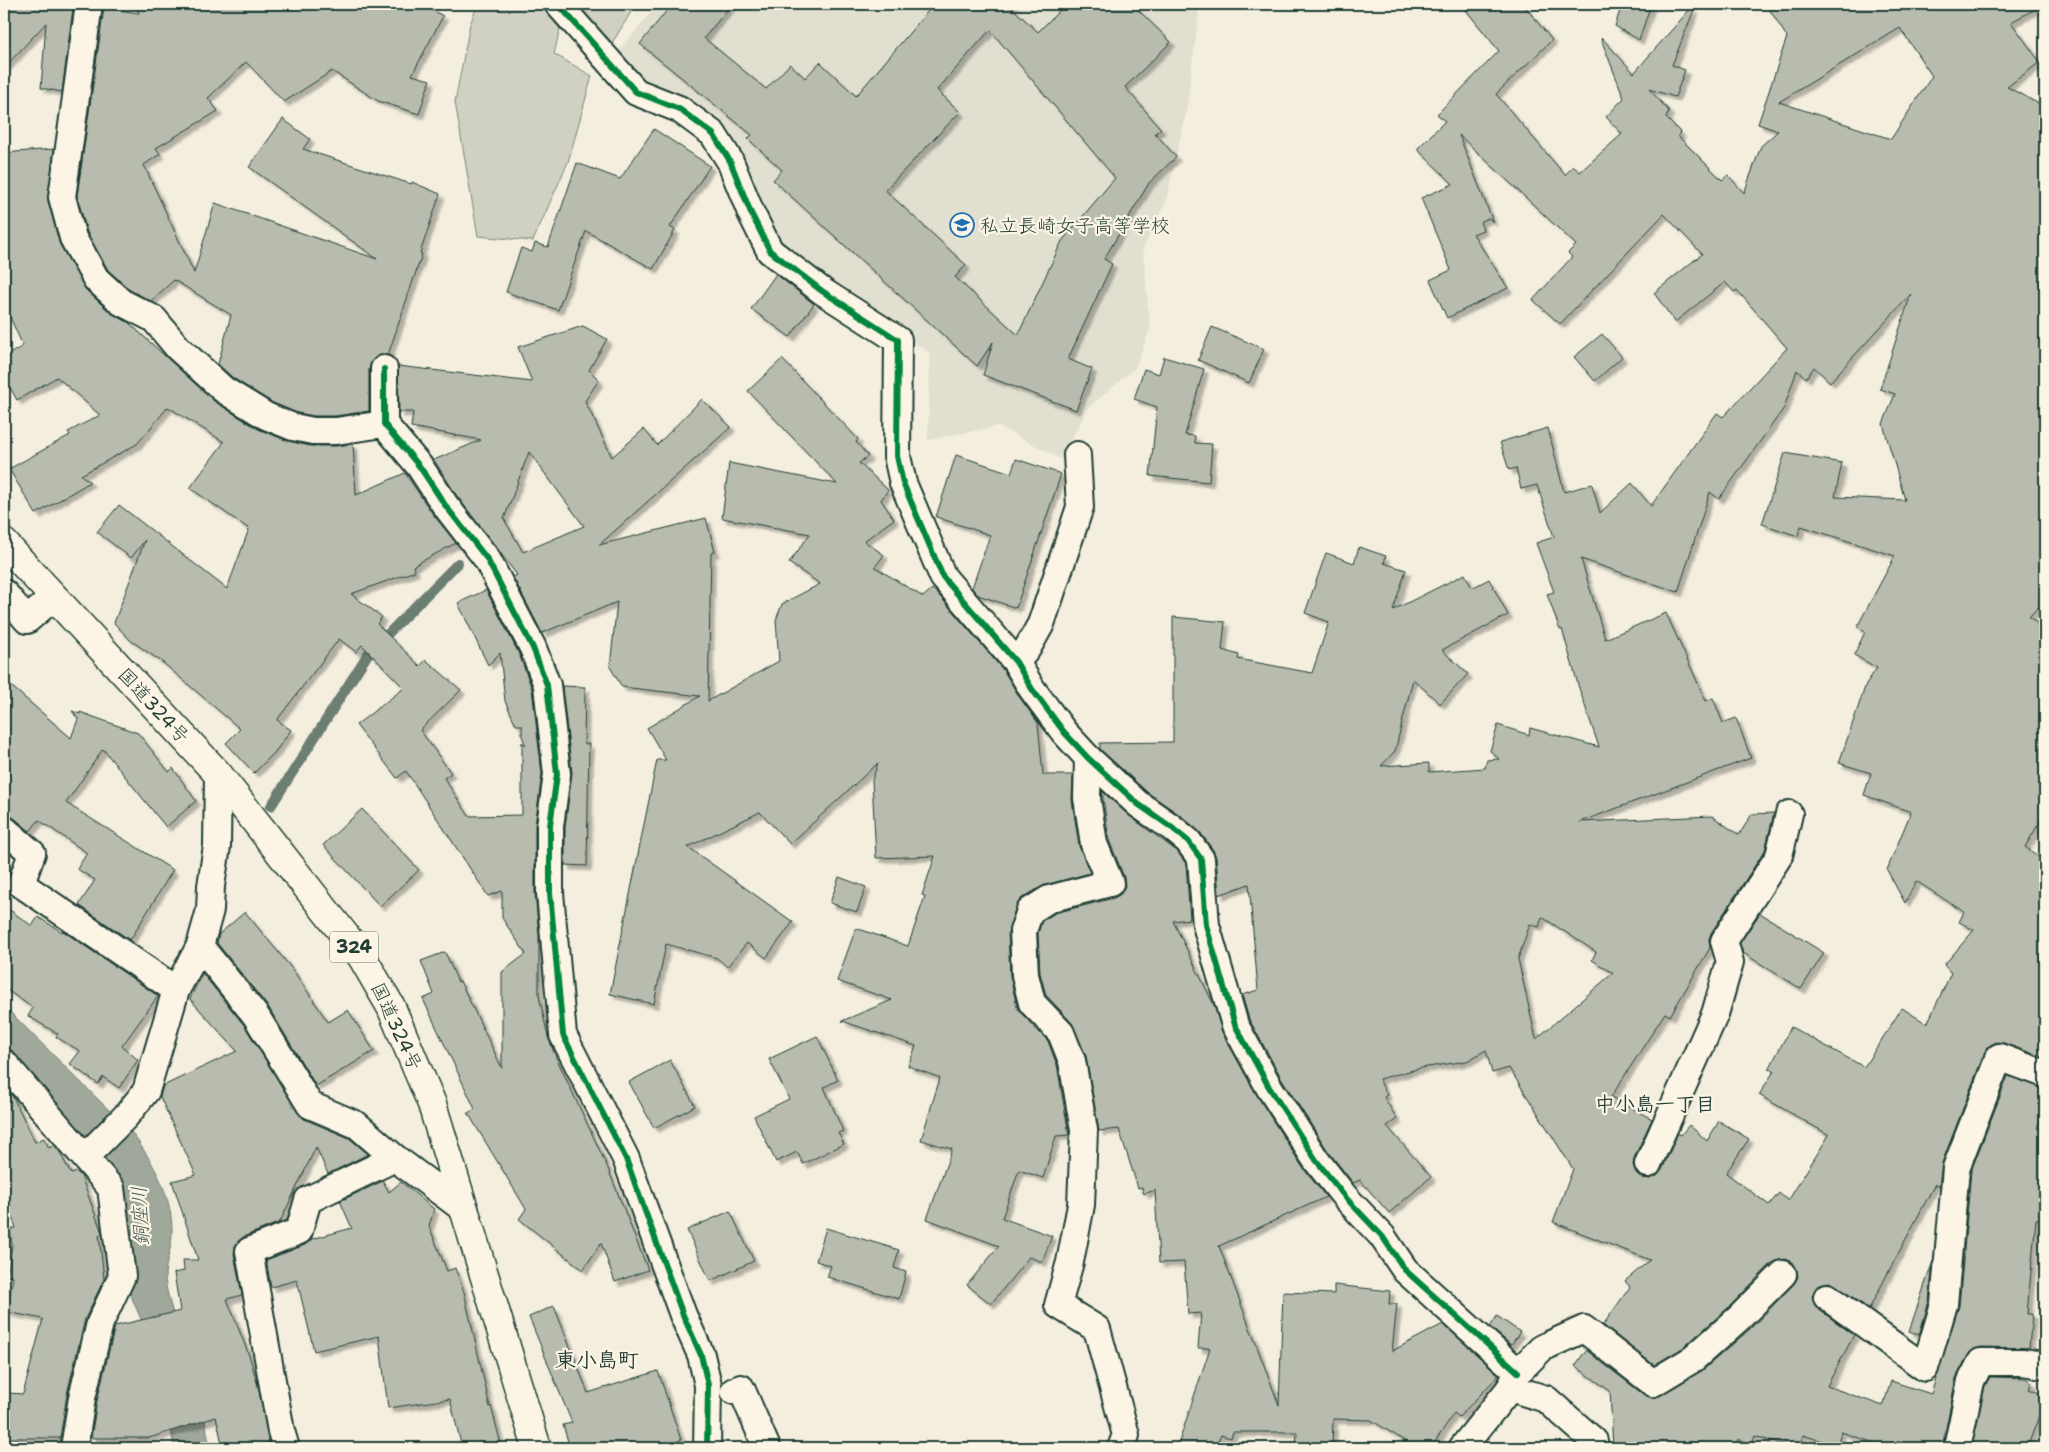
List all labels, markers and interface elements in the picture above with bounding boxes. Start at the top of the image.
school or university icon: 私立長崎女子高等学校 [949,212,975,238]
place label: 私立長崎女子高等学校 [980,213,1170,238]
street label: 国道324号 [112,662,195,748]
road number: 324 [330,932,378,962]
street label: 国道324号 [365,978,428,1074]
district label: 中小島一丁目 [1595,1091,1715,1117]
water label: 銅座川 [125,1185,155,1247]
district label: 東小島町 [555,1346,639,1374]

